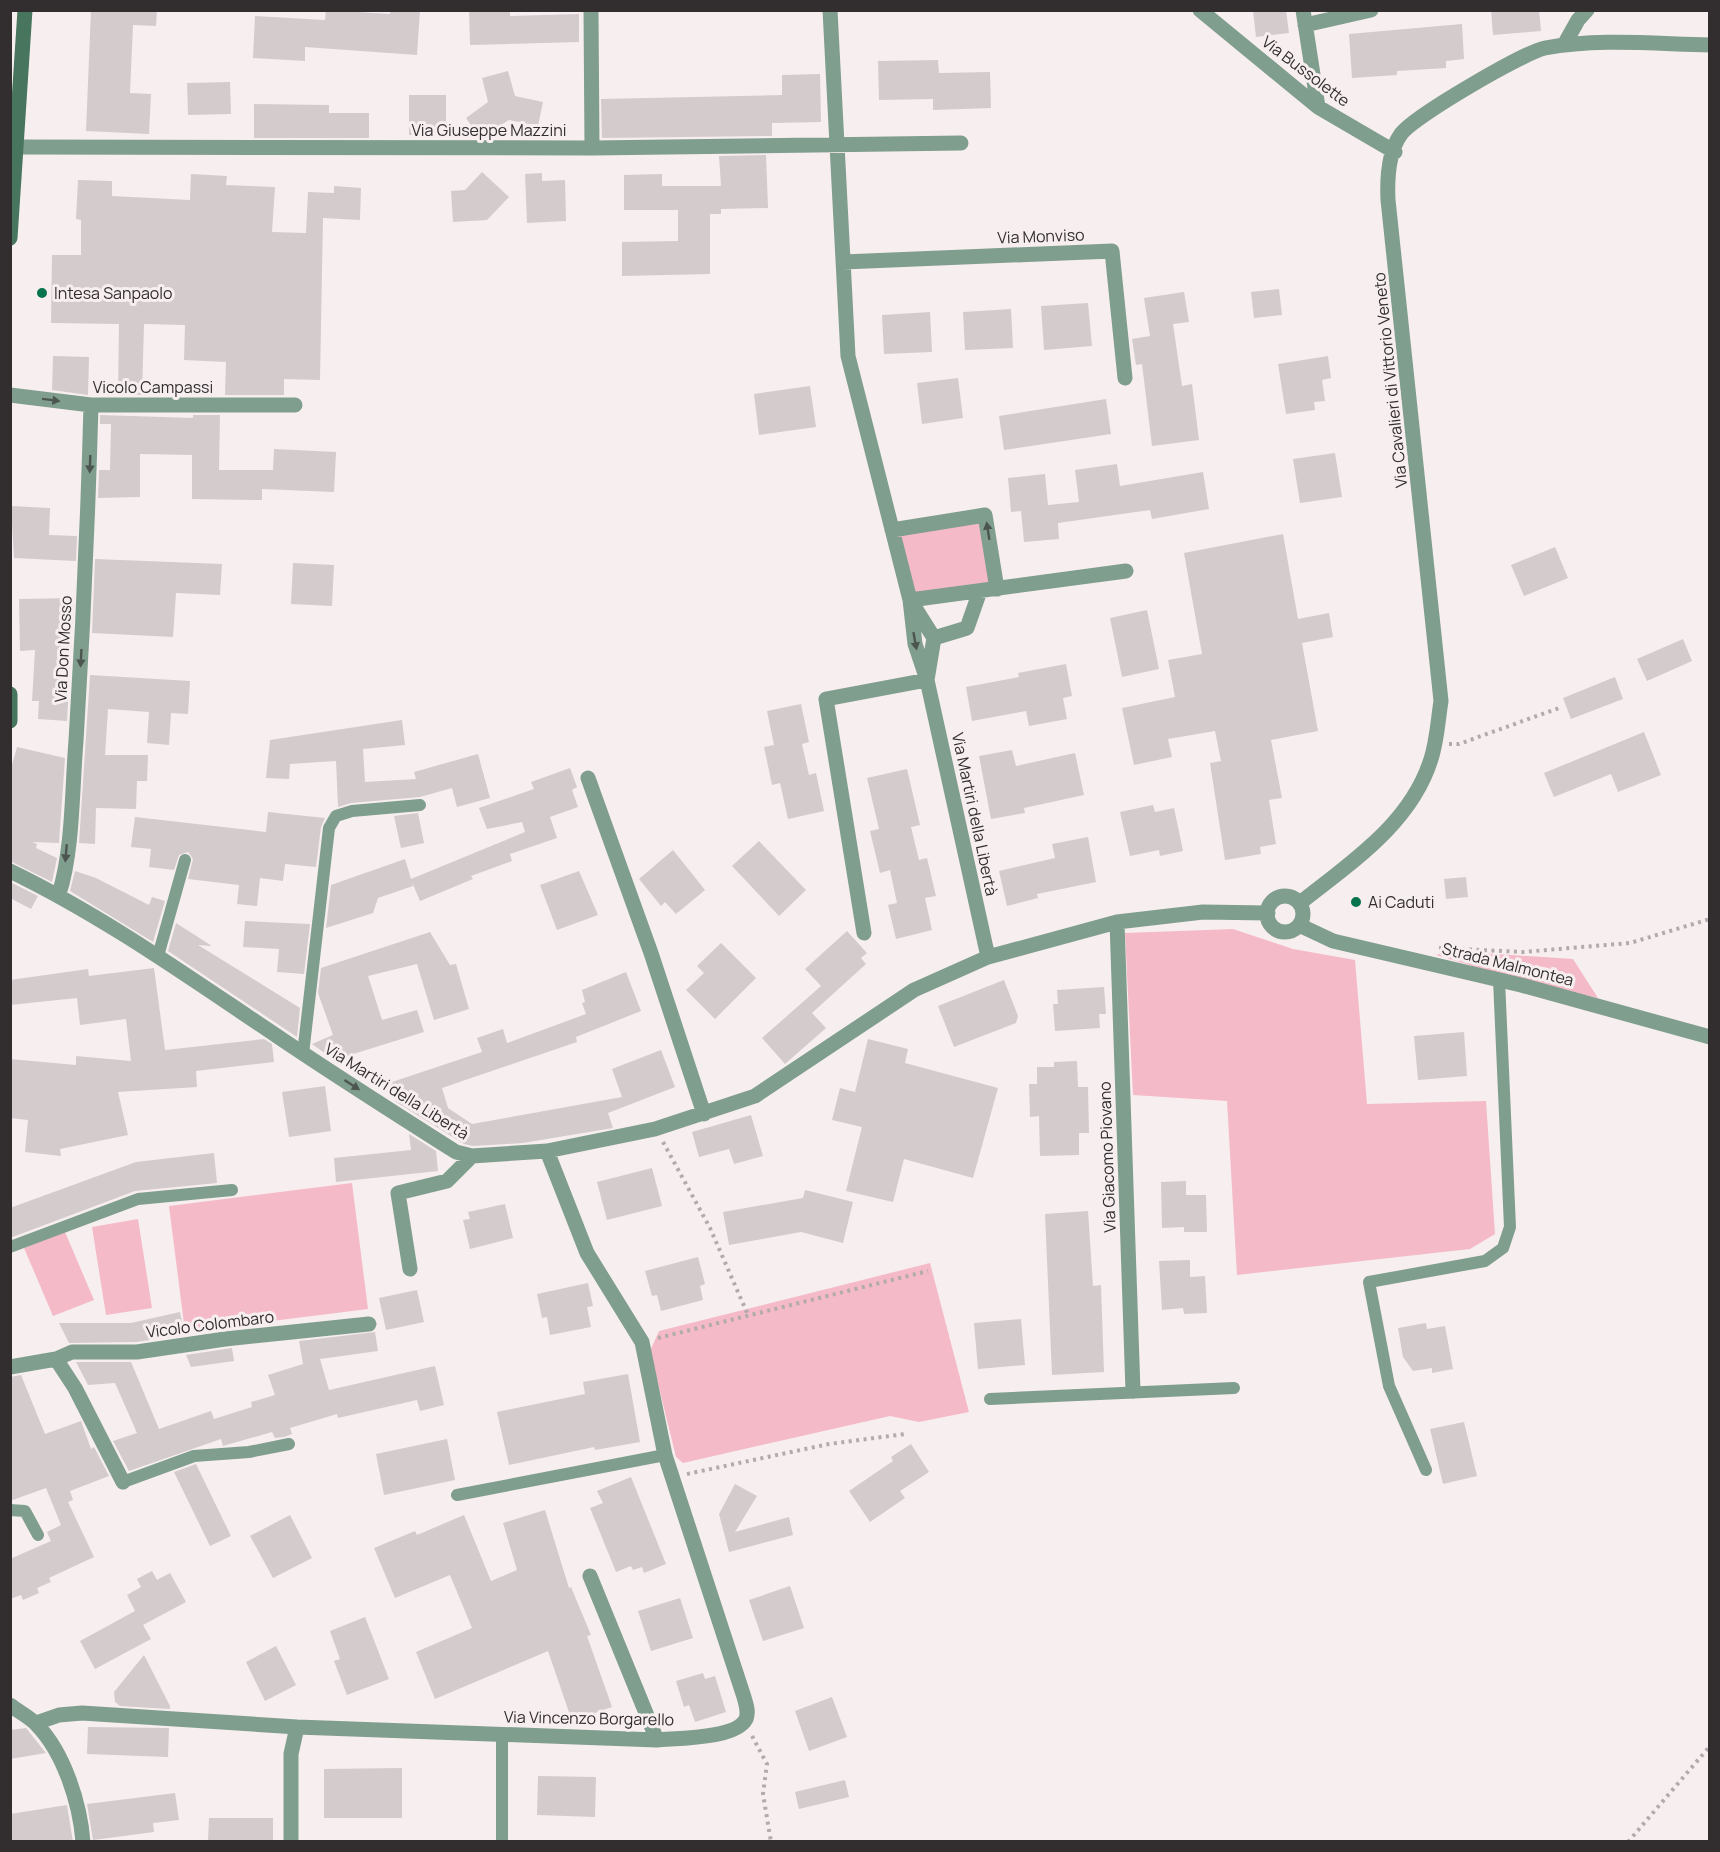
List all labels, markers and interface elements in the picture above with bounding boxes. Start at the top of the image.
street label: Via Bussolette [1257,31,1355,111]
street label: Via Giuseppe Mazzini [412,119,566,141]
street label: Via Monviso [997,223,1085,249]
street label: Via Cavalieri di Vittorio Veneto [1368,271,1412,489]
place label: Intesa Sanpaolo [54,282,172,304]
marker: Intesa Sanpaolo [35,286,49,300]
street label: Vicolo Campassi [93,376,213,398]
one-way arrow [42,395,61,405]
one-way arrow [85,454,94,473]
one-way arrow [983,521,992,540]
street label: Via Don Mosso [49,595,77,703]
one-way arrow [911,631,920,650]
one-way arrow [76,649,85,668]
street label: Via Martiri della Libertà [947,730,1003,898]
one-way arrow [61,843,71,862]
place label: Ai Caduti [1368,891,1435,913]
marker: Ai Caduti [1349,895,1363,909]
street label: Strada Malmontea [1440,937,1576,991]
street label: Via Martiri della Libertà [321,1038,473,1144]
one-way arrow [344,1080,360,1091]
street label: Via Giacomo Piovano [1093,1081,1121,1233]
street label: Vicolo Colombaro [145,1305,275,1343]
street label: Via Vincenzo Borgarello [504,1706,674,1730]

